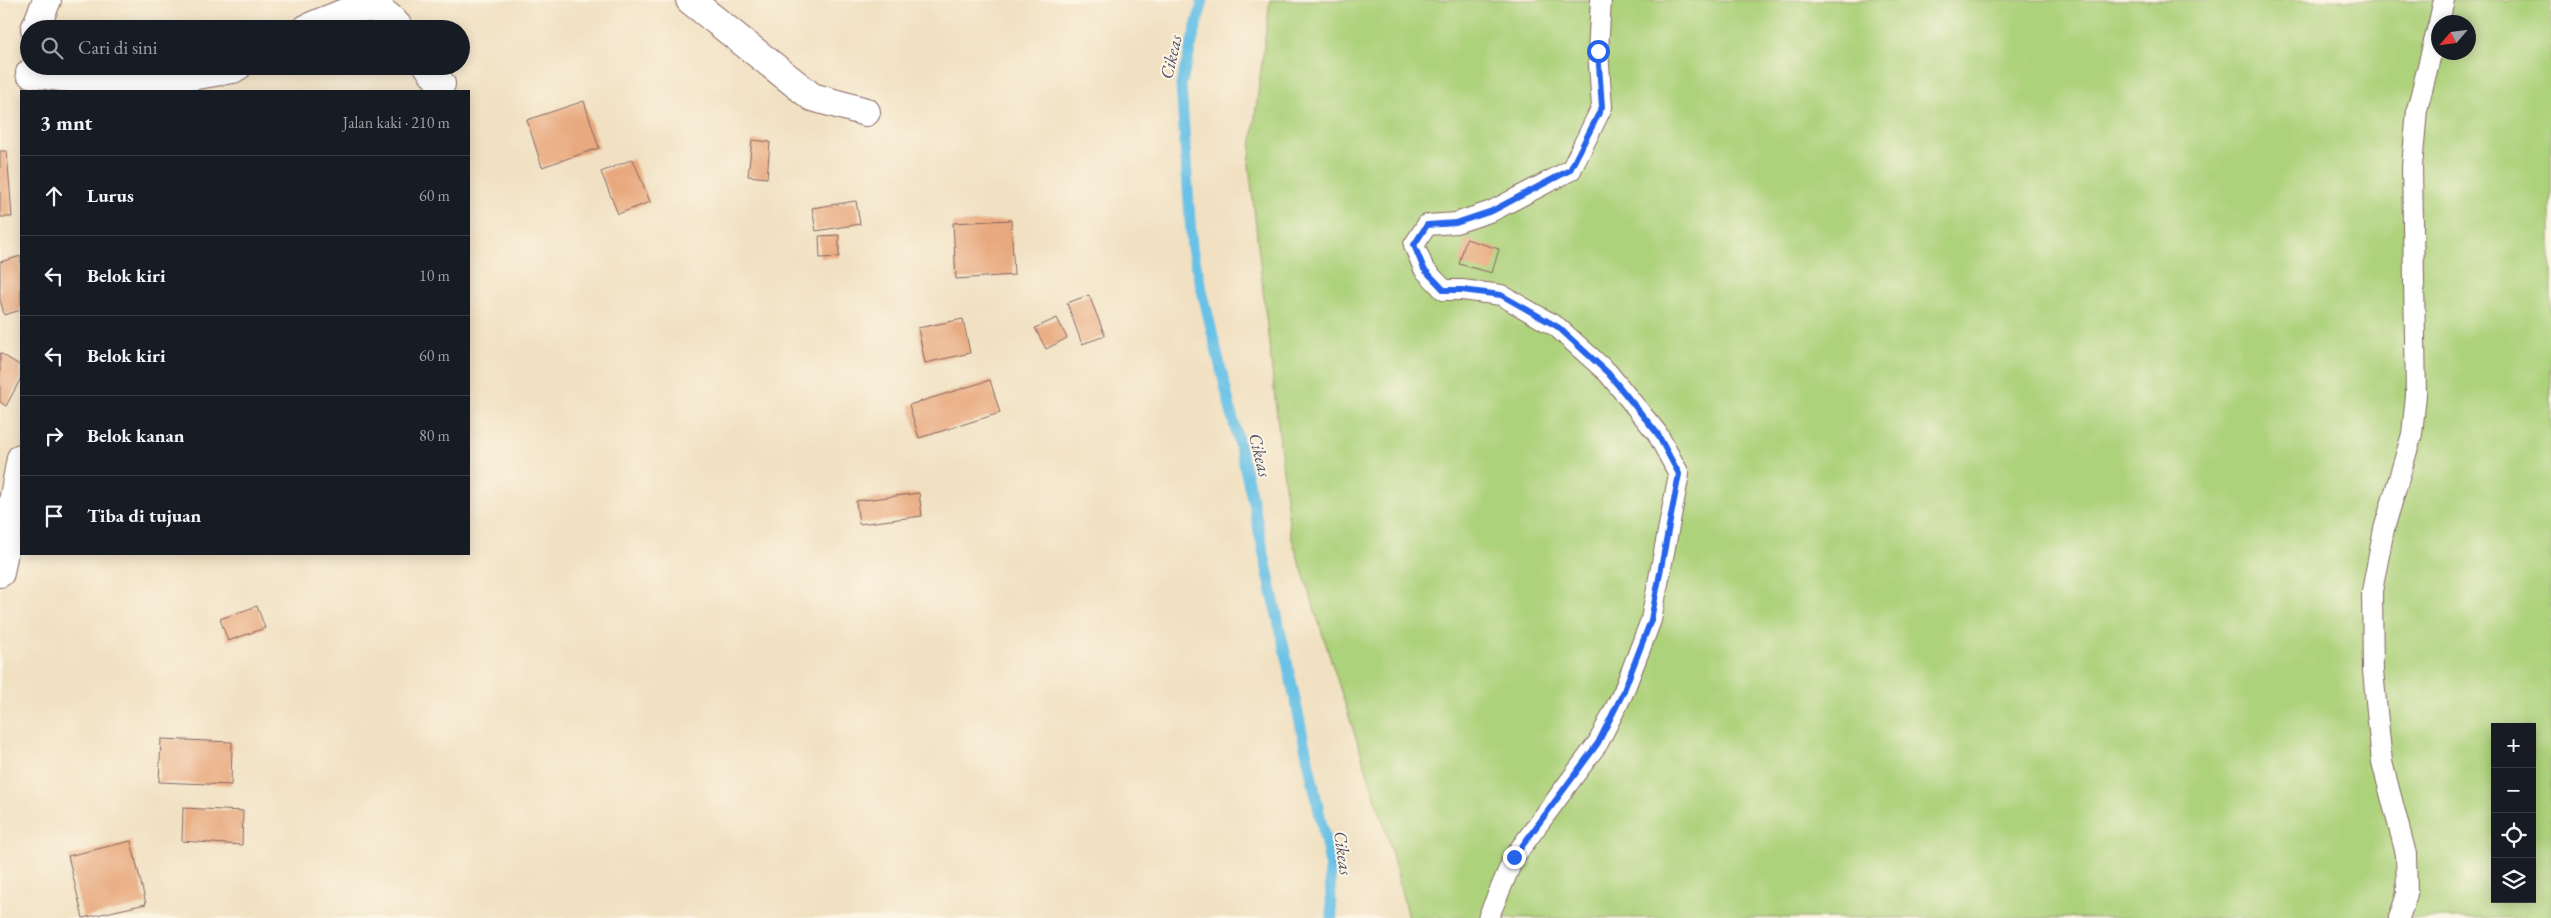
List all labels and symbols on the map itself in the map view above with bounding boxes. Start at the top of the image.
north arrow [2431,15,2476,60]
water label: Cikeas [1154,32,1187,81]
route start [1587,40,1610,63]
water label: Cikeas [1244,431,1277,480]
water label: Cikeas [1329,829,1358,877]
route end [1503,846,1526,869]

